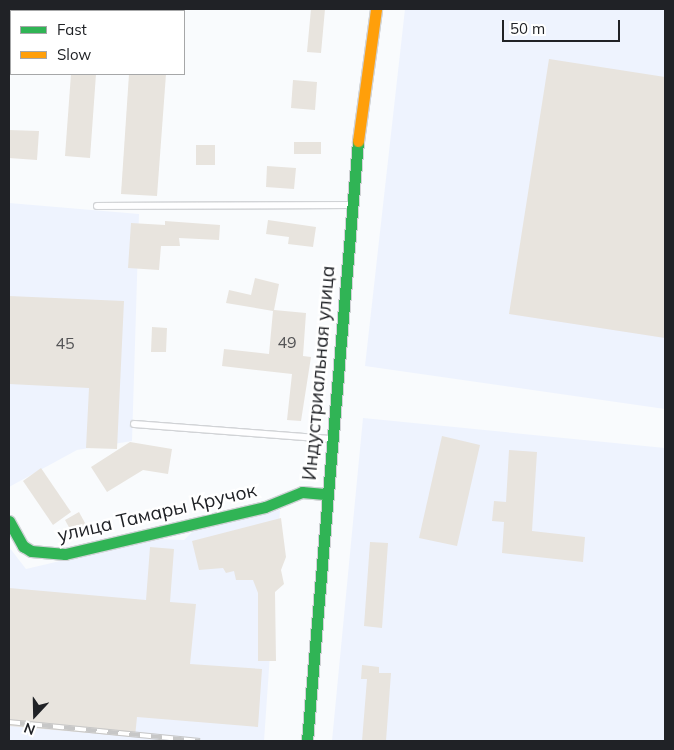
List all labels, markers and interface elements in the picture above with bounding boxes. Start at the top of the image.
legend [10,10,185,75]
scale bar [504,10,622,42]
text: 50 m [510,19,545,38]
text: Fast [57,20,87,39]
text: Slow [57,45,91,64]
street label: Индустриальная улица [298,265,340,481]
house number: 49 [277,332,297,352]
house number: 45 [55,333,75,353]
street label: улица Тамары Кручок [55,479,259,547]
north arrow [10,690,60,740]
text: N [21,719,38,739]

